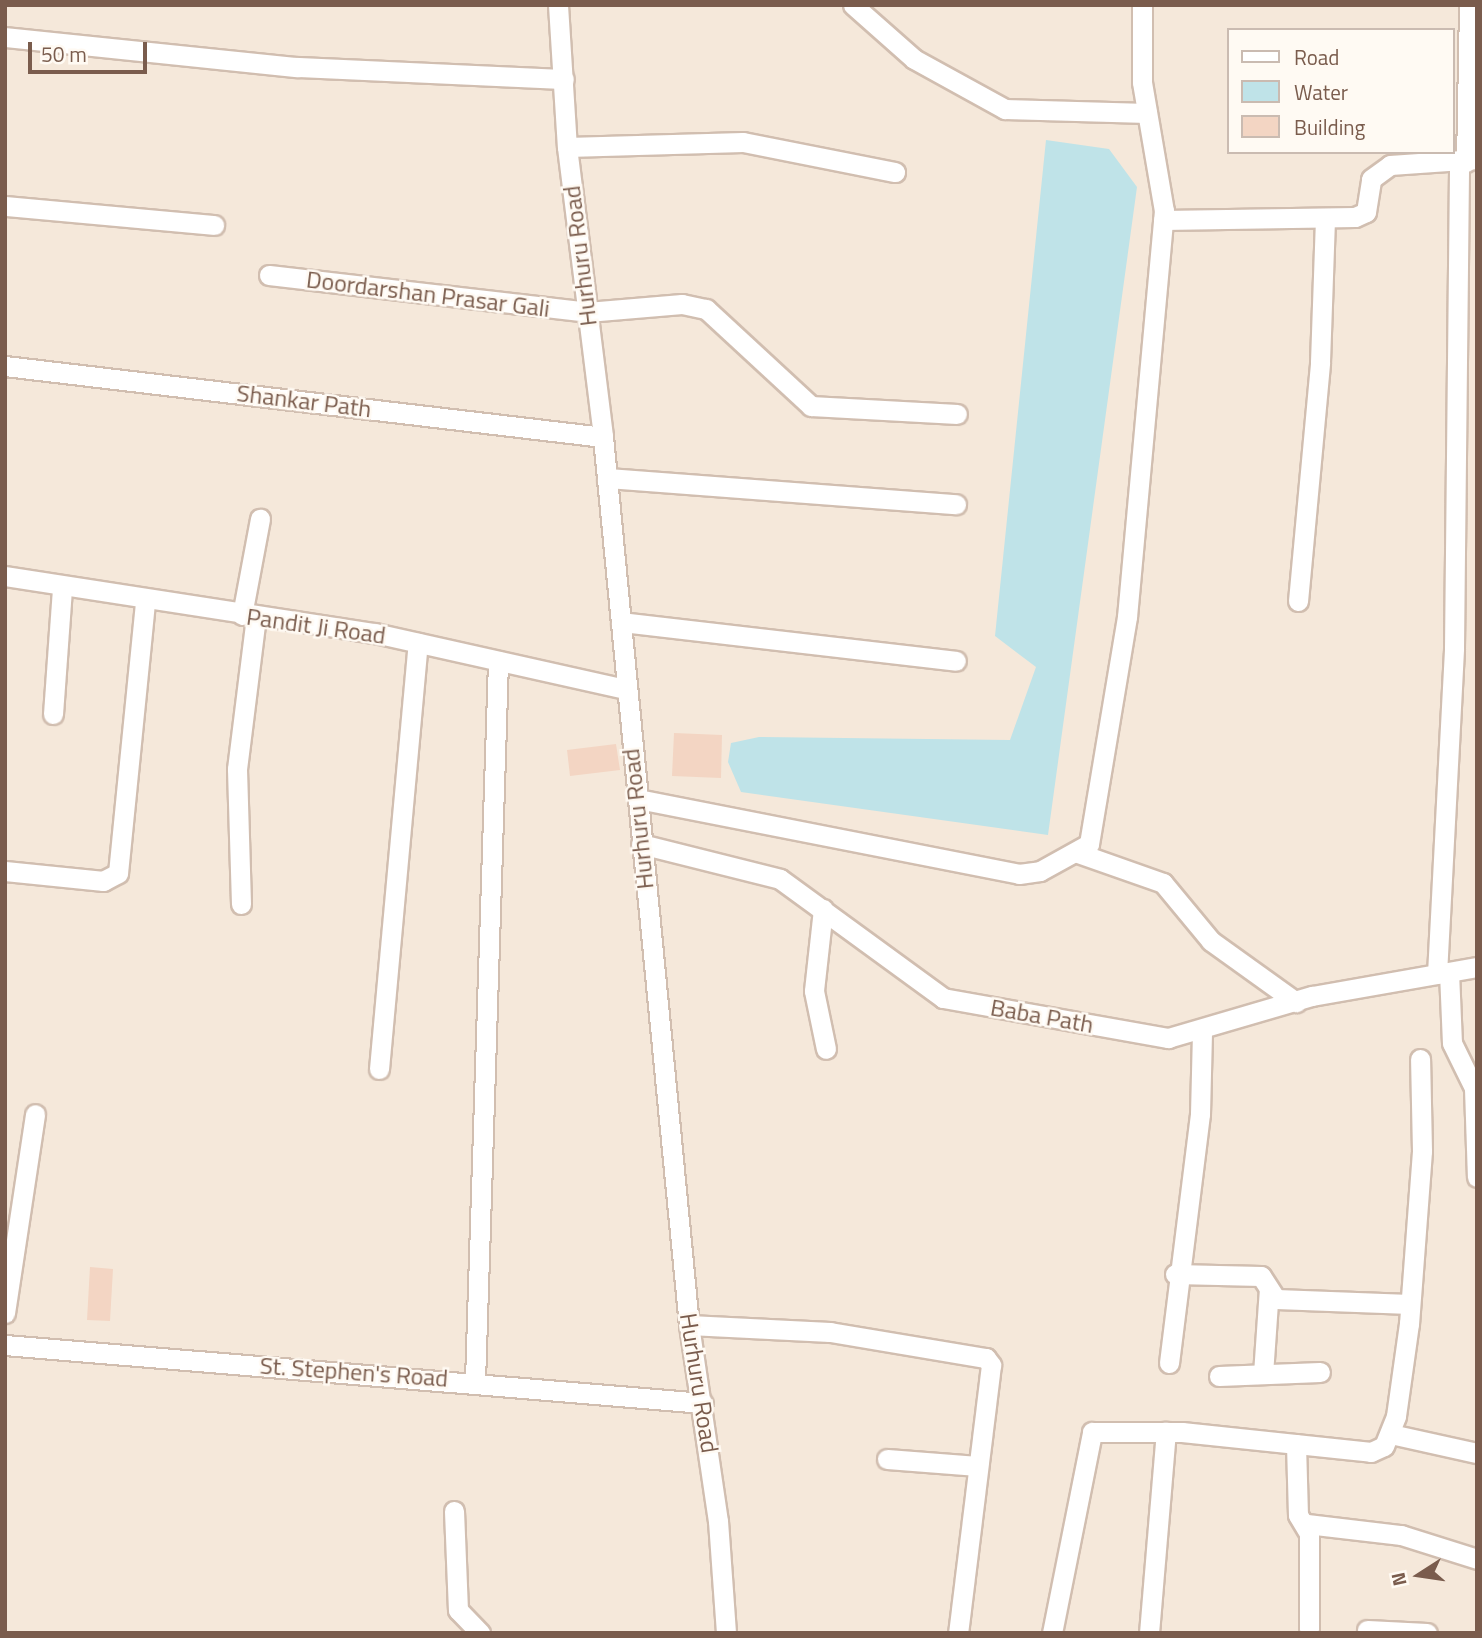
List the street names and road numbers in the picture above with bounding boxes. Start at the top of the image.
street label: Hurhuru Road [557,184,603,328]
street label: Doordarshan Prasar Gali [305,265,551,323]
street label: Shankar Path [235,378,373,424]
street label: Pandit Ji Road [245,602,387,650]
street label: Hurhuru Road [616,747,660,891]
street label: Baba Path [988,993,1096,1039]
street label: Hurhuru Road [674,1311,724,1455]
street label: St. Stephen's Road [259,1351,449,1393]

